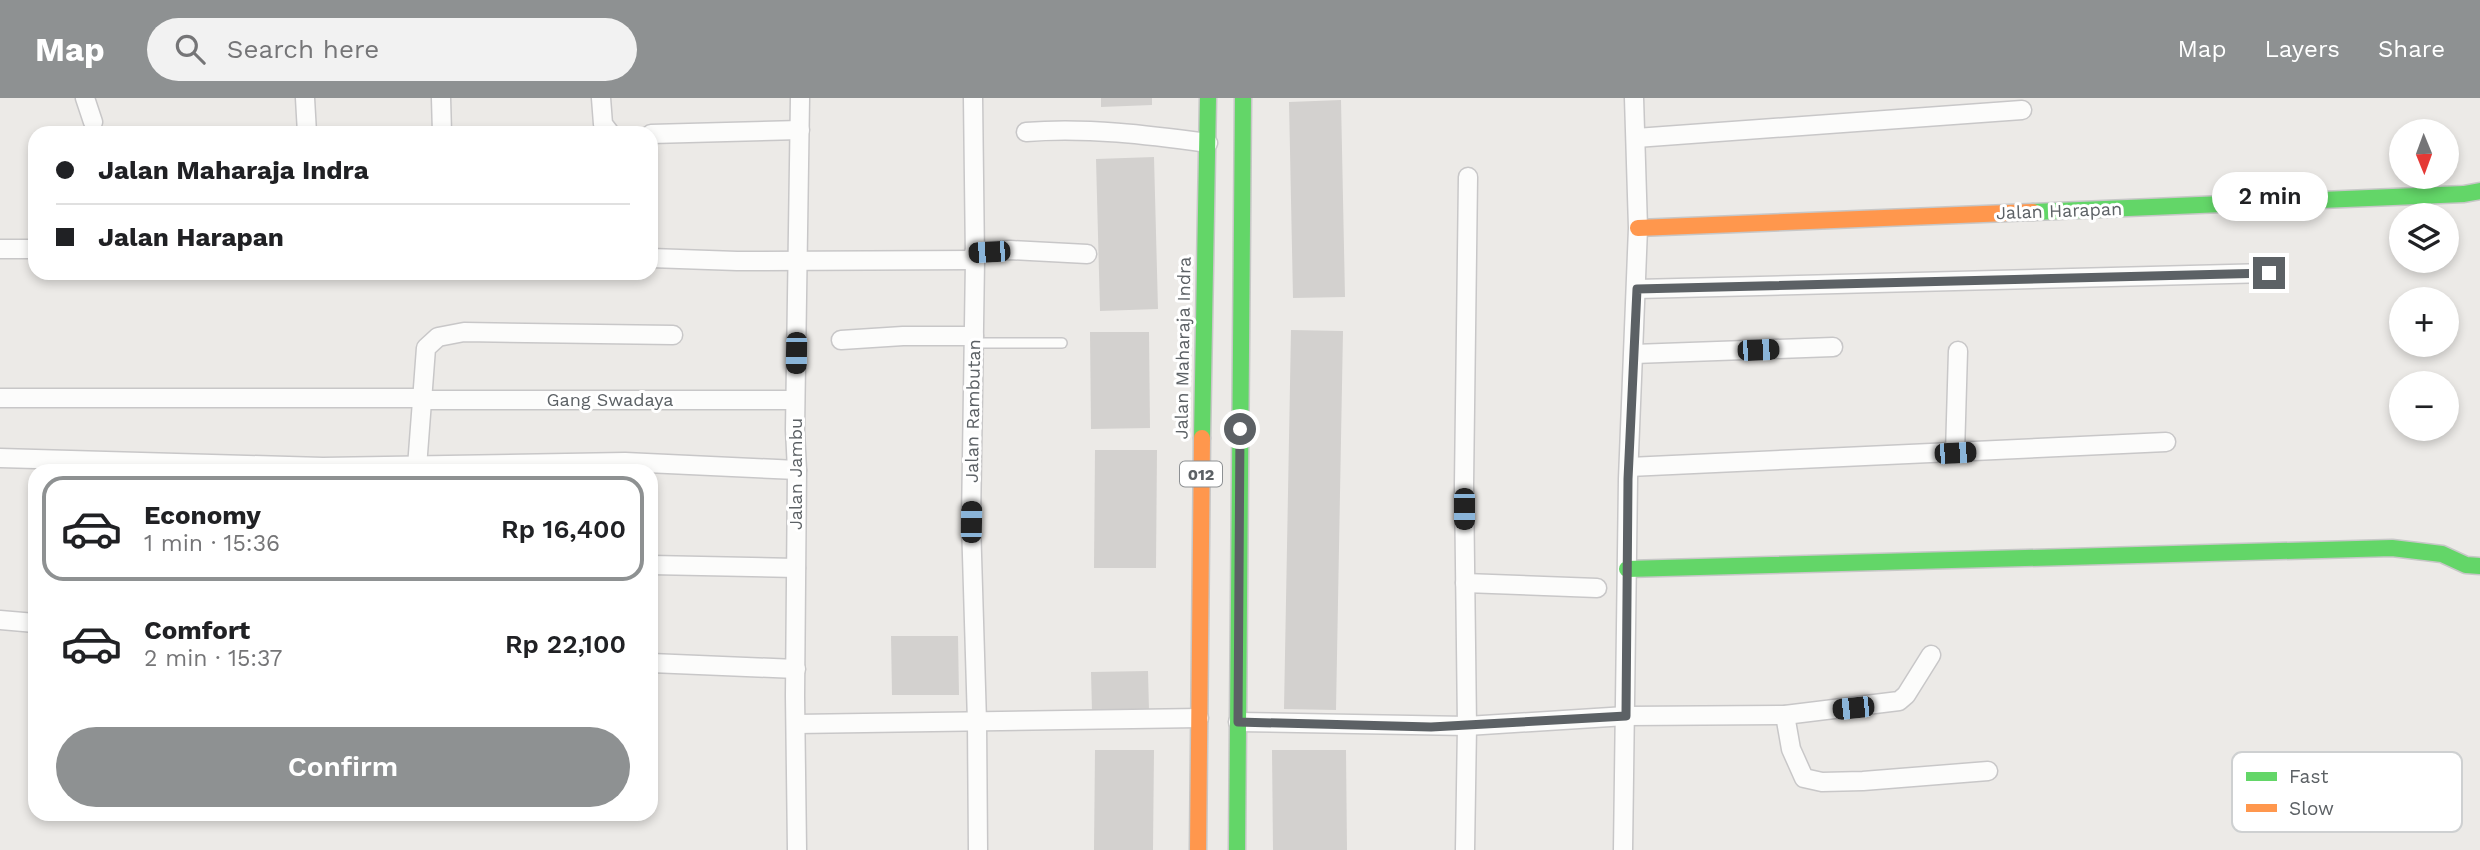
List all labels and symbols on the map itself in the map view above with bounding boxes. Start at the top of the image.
north arrow [2389,119,2459,189]
callout: 2 min [2211,172,2327,220]
street label: Jalan Harapan [1996,198,2122,223]
car [968,240,1011,264]
street label: Jalan Maharaja Indra [1170,256,1195,440]
route end [2253,257,2285,289]
car [786,332,807,374]
street label: Jalan Rambutan [961,339,984,483]
car [1737,339,1780,361]
street label: Gang Swadaya [547,389,673,410]
route start [1224,413,1256,445]
street label: Jalan Jambu [785,418,806,530]
car [1934,441,1977,465]
road number: 012 [1180,462,1222,486]
car [1454,488,1475,530]
car [961,501,982,543]
car [1832,695,1875,721]
legend [2232,752,2462,832]
text: Fast [2289,765,2328,788]
text: Slow [2289,797,2334,820]

